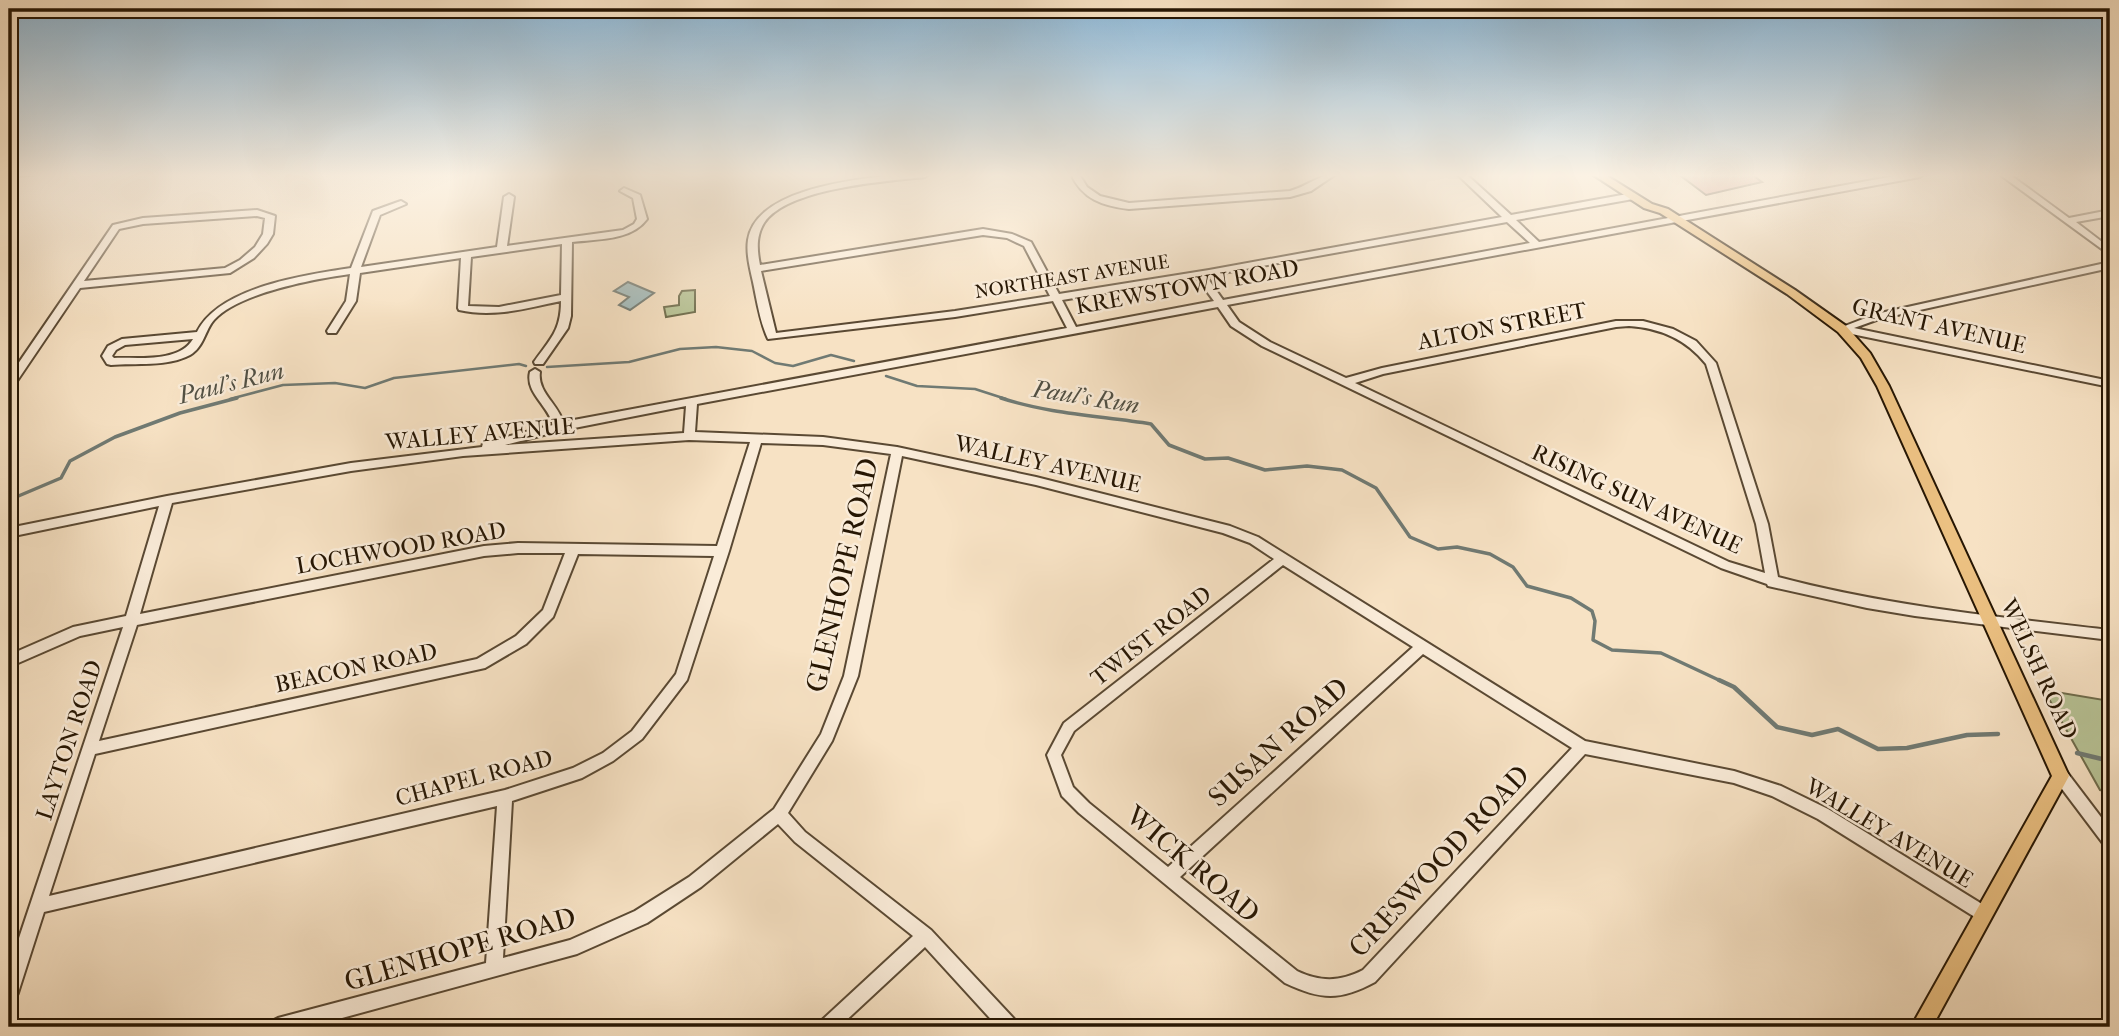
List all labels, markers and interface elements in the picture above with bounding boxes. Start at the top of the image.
street label: NORTHEAST AVENUE [973,251,1171,303]
street label: KREWSTOWN ROAD [1073,254,1301,320]
street label: GRANT AVENUE [1849,293,2029,359]
street label: ALTON STREET [1414,296,1589,356]
water label: Paul's Run [174,356,287,410]
water label: Paul's Run [1029,375,1142,419]
street label: WALLEY AVENUE [383,412,576,456]
street label: WALLEY AVENUE [951,429,1144,499]
street label: RISING SUN AVENUE [1528,438,1746,560]
street label: GLENHOPE ROAD [799,455,885,695]
street label: LOCHWOOD ROAD [294,516,508,580]
street label: TWIST ROAD [1085,580,1217,692]
street label: WELSH ROAD [1994,594,2083,743]
street label: BEACON ROAD [272,638,440,698]
street label: LAYTON ROAD [30,657,108,823]
street label: SUSAN ROAD [1201,671,1355,813]
street label: CHAPEL ROAD [393,744,555,812]
street label: CRESWOOD ROAD [1342,758,1536,964]
street label: WALLEY AVENUE [1800,772,1978,894]
street label: WICK ROAD [1119,798,1266,929]
street label: GLENHOPE ROAD [340,900,580,998]

